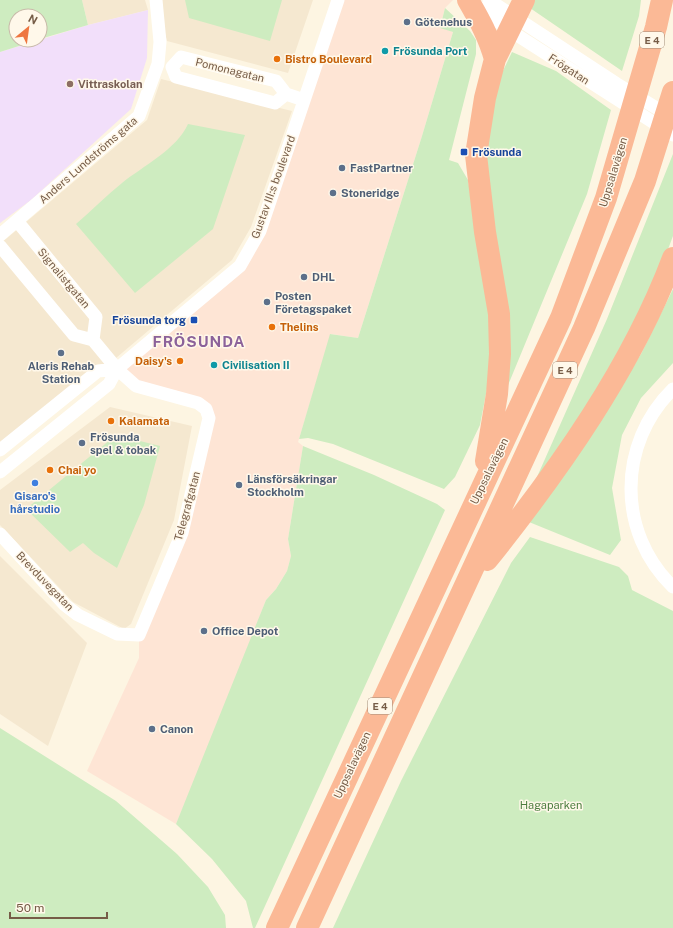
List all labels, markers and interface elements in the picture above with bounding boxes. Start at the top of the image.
north arrow [8,8,48,48]
text: N [26,12,40,27]
place label: Götenehus [415,16,472,28]
marker: Götenehus [402,17,412,27]
road number: E 4 [640,32,664,48]
place label: Frösunda Port [393,45,468,57]
marker: Frösunda Port [380,46,390,56]
street label: Frögatan [546,51,592,87]
place label: Bistro Boulevard [285,53,372,65]
marker: Bistro Boulevard [272,54,282,64]
street label: Pomonagatan [194,56,266,84]
place label: Vittraskolan [78,78,143,90]
marker: Vittraskolan [65,79,75,89]
street label: Anders Lundströms gata [37,114,139,206]
street label: Gustav III:s boulevard [249,134,297,240]
street label: Uppsalavägen [597,136,629,208]
place label: Frösunda [472,146,521,158]
marker: Frösunda [459,147,469,157]
place label: FastPartner [350,162,413,174]
marker: FastPartner [337,163,347,173]
place label: Stoneridge [341,187,399,199]
marker: Stoneridge [328,188,338,198]
street label: Signalistgatan [35,246,93,310]
place label: DHL [312,271,335,283]
marker: DHL [299,272,309,282]
place label: Posten Företagspaket [275,290,352,315]
marker: Posten Företagspaket [262,297,272,307]
place label: Frösunda torg [112,314,186,326]
marker: Frösunda torg [189,315,199,325]
place label: Thelins [280,321,319,333]
marker: Thelins [267,322,277,332]
district label: FRÖSUNDA [152,333,246,350]
marker: Aleris Rehab Station [56,348,66,358]
place label: Daisy's [135,355,172,367]
marker: Daisy's [175,356,185,366]
place label: Civilisation II [222,359,290,371]
place label: Aleris Rehab Station [28,360,95,385]
marker: Civilisation II [209,360,219,370]
road number: E 4 [553,362,577,378]
place label: Kalamata [119,415,169,427]
marker: Kalamata [106,416,116,426]
place label: Frösunda spel & tobak [90,431,157,456]
street label: Uppsalavägen [468,436,510,506]
marker: Frösunda spel & tobak [77,438,87,448]
place label: Chai yo [58,464,96,476]
marker: Chai yo [45,465,55,475]
street label: Telegrafgatan [172,470,202,542]
place label: Länsförsäkringar Stockholm [247,473,337,498]
marker: Gisaro's hårstudio [30,478,40,488]
marker: Länsförsäkringar Stockholm [234,480,244,490]
place label: Gisaro's hårstudio [10,490,60,515]
street label: Brevduvegatan [14,549,76,613]
place label: Office Depot [212,625,279,637]
marker: Office Depot [199,626,209,636]
road number: E 4 [368,698,392,714]
place label: Canon [160,723,193,735]
marker: Canon [147,724,157,734]
street label: Uppsalavägen [331,730,373,800]
park label: Hagaparken [520,799,582,811]
scale bar [10,894,107,920]
text: 50 m [16,901,44,915]

